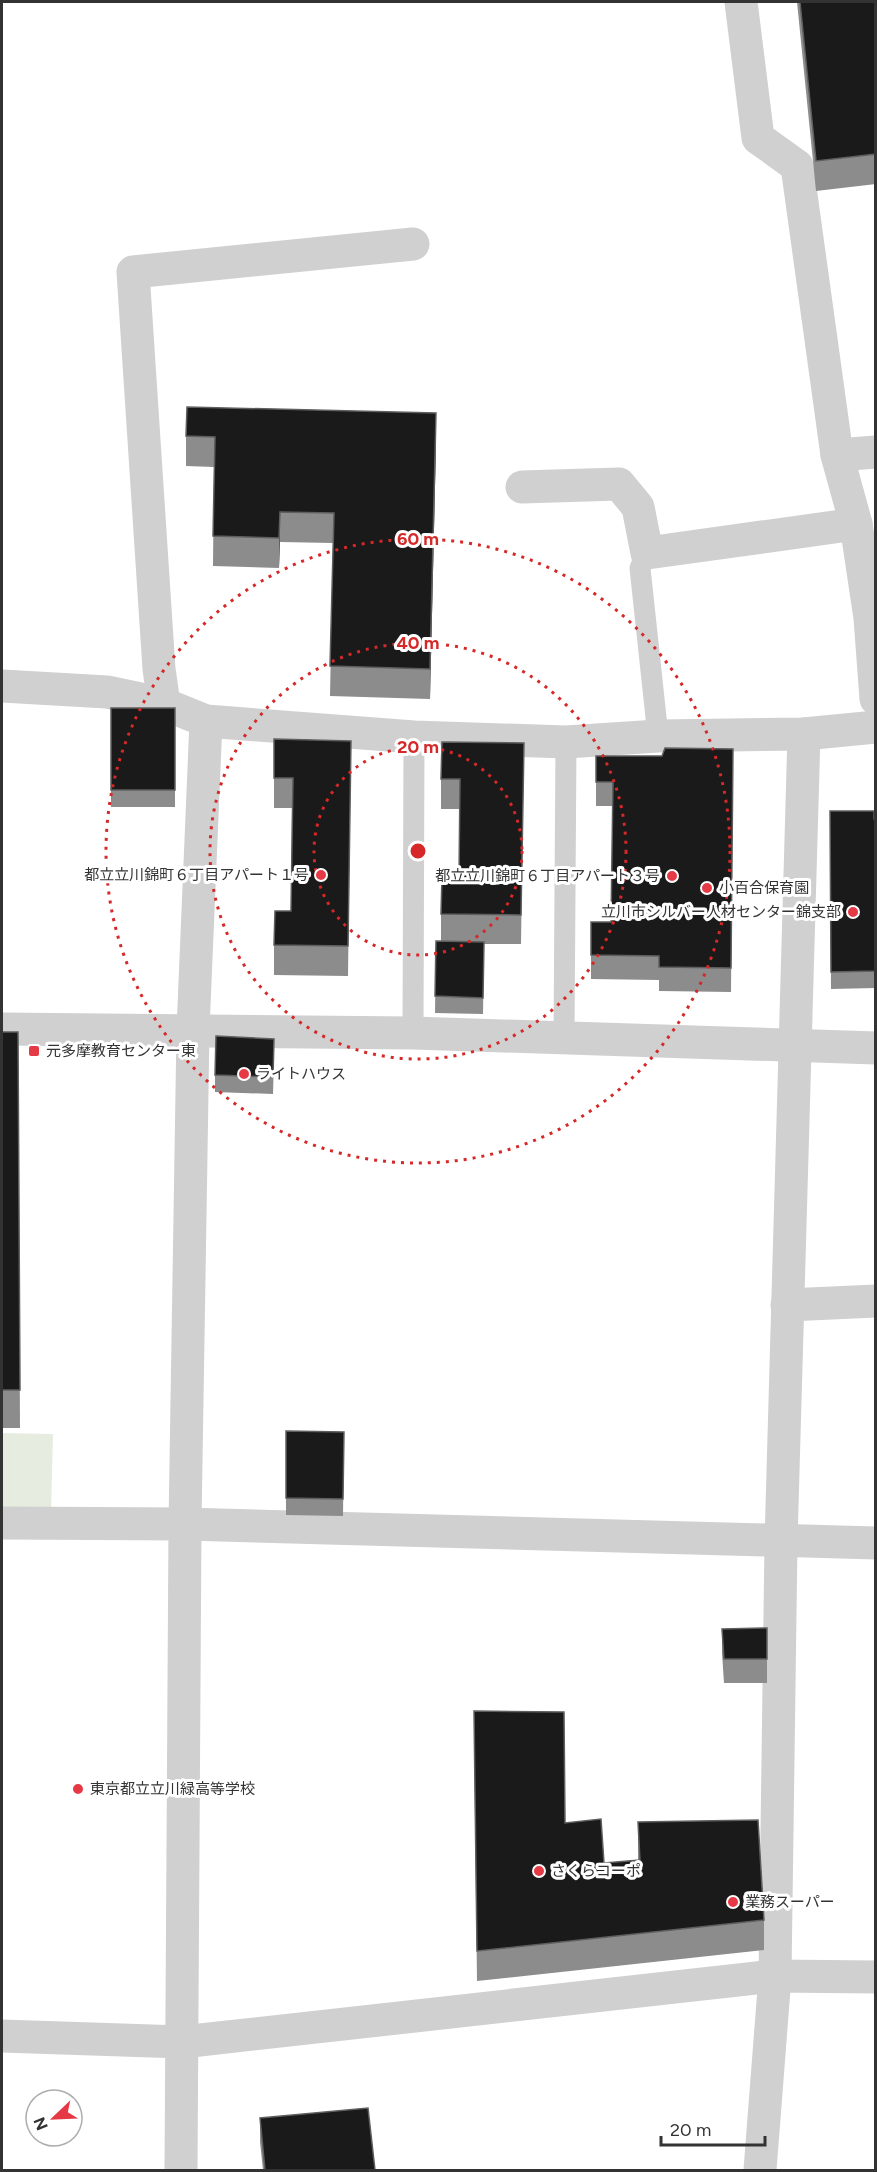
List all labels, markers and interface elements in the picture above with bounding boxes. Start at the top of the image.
text: 60 m [397,528,439,550]
text: 40 m [396,632,440,654]
text: 20 m [397,736,439,758]
centre of rings [408,841,428,861]
place label: 都立立川錦町６丁目アパート１号 [84,866,309,884]
place label: 都立立川錦町６丁目アパート３号 [435,867,660,885]
marker: 都立立川錦町６丁目アパート１号 [314,868,328,882]
marker: 都立立川錦町６丁目アパート３号 [665,869,679,883]
place label: 小百合保育園 [719,879,809,897]
marker: 小百合保育園 [700,881,714,895]
place label: 立川市シルバー人材センター錦支部 [601,903,841,921]
marker: 立川市シルバー人材センター錦支部 [846,905,860,919]
place label: 元多摩教育センター東 [46,1042,196,1060]
marker: 元多摩教育センター東 [27,1044,41,1058]
place label: ライトハウス [256,1065,346,1083]
marker: ライトハウス [237,1067,251,1081]
place label: 東京都立立川緑高等学校 [90,1780,255,1798]
marker: 東京都立立川緑高等学校 [71,1782,85,1796]
place label: さくらコーポ [551,1862,641,1880]
marker: さくらコーポ [532,1864,546,1878]
place label: 業務スーパー [745,1893,835,1911]
marker: 業務スーパー [726,1895,740,1909]
north arrow [24,2088,84,2148]
scale bar [661,2109,764,2147]
text: N [29,2114,52,2133]
text: 20 m [670,2119,711,2141]

